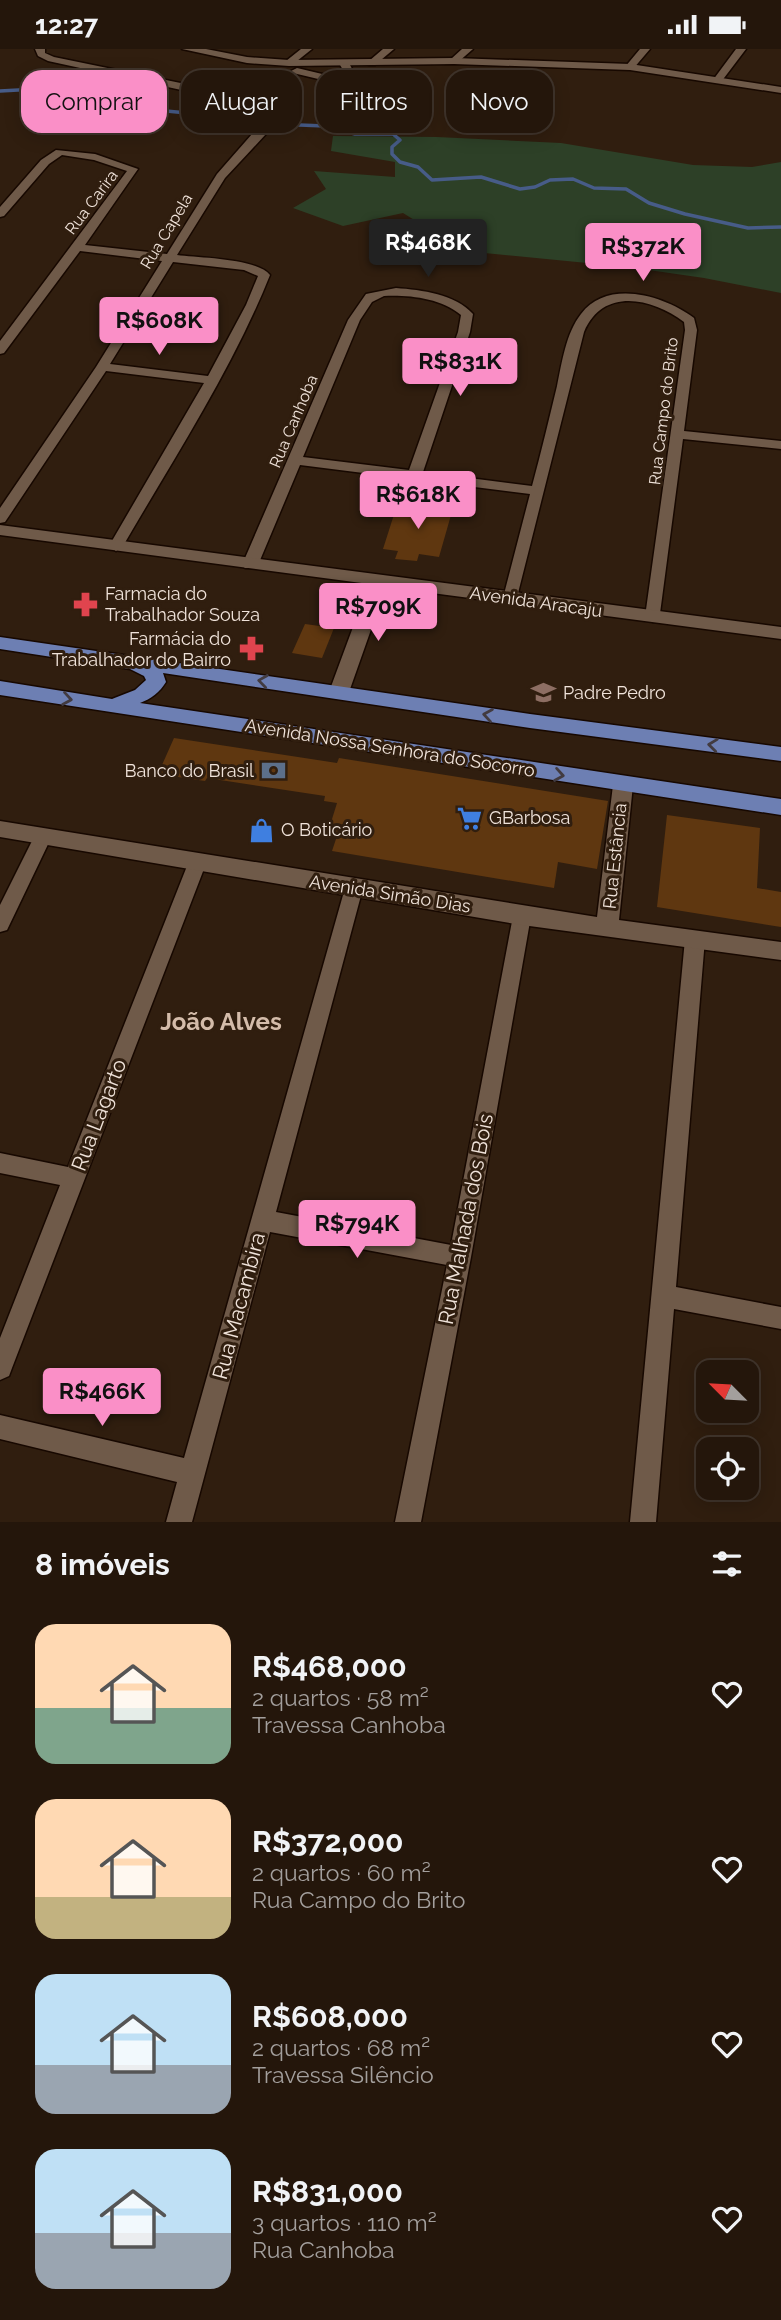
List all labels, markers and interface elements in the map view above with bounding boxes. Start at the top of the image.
text: 12:27 [35,10,98,40]
chip: Comprar [21,70,167,133]
chip: Alugar [181,70,302,133]
chip: Filtros [316,70,432,133]
chip: Novo [446,70,553,133]
street label: Rua Carira [61,166,122,238]
street label: Rua Capela [136,190,196,272]
pin: R$468K [371,219,485,279]
pin: R$372K [586,223,700,283]
text: R$468K [385,228,471,255]
text: R$372K [601,232,685,259]
pin: R$608K [102,297,216,357]
text: R$608K [115,306,203,333]
street label: Rua Campo do Brito [645,336,682,486]
pin: R$831K [403,339,517,398]
text: R$831K [418,347,502,374]
street label: Rua Canhoba [265,372,322,471]
pin: R$618K [361,471,475,531]
text: R$618K [376,480,460,507]
street label: Avenida Aracaju [468,582,604,621]
place label: Farmacia do Trabalhador Souza [105,583,260,625]
pin: R$709K [321,583,435,643]
pharmacy icon: Farmacia do Trabalhador Souza [71,590,99,618]
text: R$709K [335,592,421,619]
place label: Farmácia do Trabalhador do Bairro [52,628,231,670]
pharmacy icon: Farmácia do Trabalhador do Bairro [237,635,265,663]
one-way arrow [257,674,269,689]
school or university icon: Padre Pedro [529,679,557,707]
place label: Padre Pedro [563,682,666,703]
one-way arrow [62,691,73,706]
one-way arrow [482,708,494,723]
street label: Avenida Nossa Senhora do Socorro [244,714,537,781]
one-way arrow [707,737,719,752]
bank icon: Banco do Brasil [260,757,288,785]
place label: Banco do Brasil [125,760,254,781]
one-way arrow [553,766,565,781]
street label: Rua Estância [599,802,630,910]
supermarket icon: GBarbosa [455,804,483,832]
place label: GBarbosa [489,807,570,828]
shop icon: O Boticário [247,816,275,844]
place label: O Boticário [281,819,373,840]
street label: Avenida Simão Dias [308,870,473,917]
district label: João Alves [160,1007,282,1036]
street label: Rua Lagarto [66,1055,131,1174]
street label: Rua Malhada dos Bois [433,1111,498,1326]
pin: R$794K [300,1201,414,1260]
text: R$794K [315,1209,399,1236]
street label: Rua Macambira [207,1230,270,1382]
north arrow [696,1360,760,1423]
map controls [696,1360,759,1500]
pin: R$466K [45,1369,159,1428]
text: R$466K [59,1377,145,1404]
button: locate [696,1437,759,1500]
icon: filters [708,1545,746,1583]
text: 8 imóveis [35,1547,170,1582]
text: R$468,000 [252,1649,407,1684]
icon: home [91,1652,175,1736]
icon: heart [708,1675,746,1713]
text: 2 quartos · 58 m² [252,1684,429,1711]
text: Travessa Canhoba [252,1711,446,1738]
text: R$372,000 [252,1824,404,1859]
icon: home [91,1827,175,1911]
icon: heart [708,1850,746,1888]
text: 2 quartos · 60 m² [252,1859,431,1886]
text: Rua Campo do Brito [252,1886,466,1913]
text: R$608,000 [252,1999,408,2034]
icon: home [91,2002,175,2086]
icon: heart [708,2025,746,2063]
text: 2 quartos · 68 m² [252,2034,430,2061]
text: Travessa Silêncio [252,2061,434,2088]
text: R$831,000 [252,2174,403,2209]
icon: home [91,2177,175,2261]
icon: heart [708,2200,746,2238]
text: 3 quartos · 110 m² [252,2209,437,2236]
text: Rua Canhoba [252,2236,394,2263]

